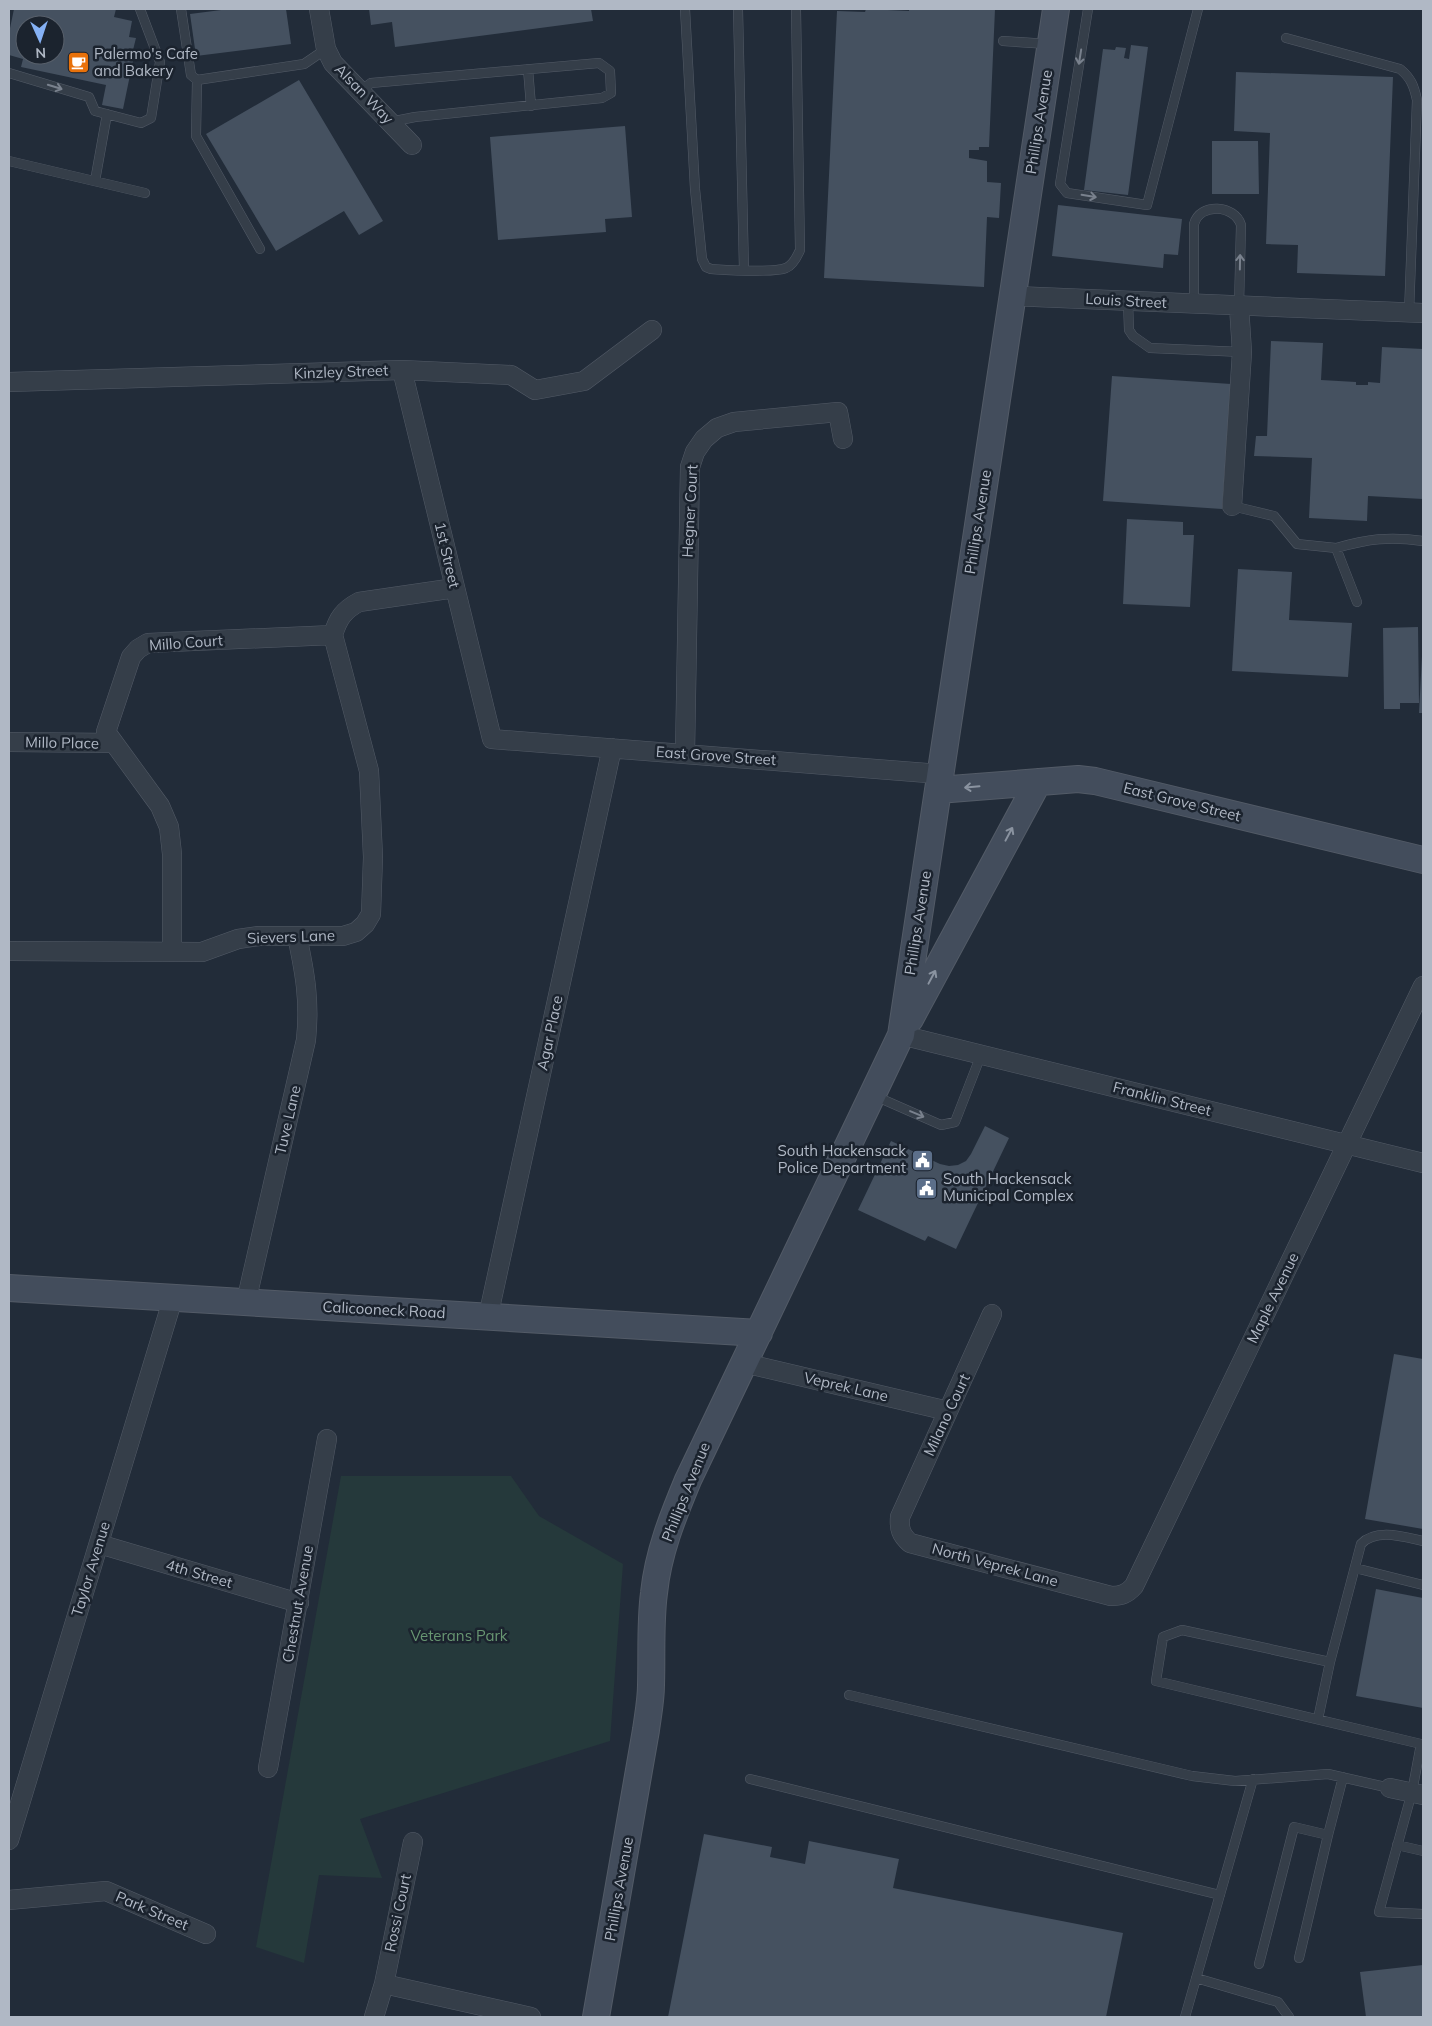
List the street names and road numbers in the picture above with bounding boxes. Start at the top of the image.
street label: Alsan Way [331,60,398,128]
street label: Phillips Avenue [1021,68,1056,175]
street label: Louis Street [1085,289,1167,312]
street label: Kinzley Street [293,360,389,383]
street label: Hegner Court [678,464,701,558]
street label: Phillips Avenue [960,468,995,575]
street label: 1st Street [431,520,464,590]
street label: Millo Court [148,630,224,655]
street label: Millo Place [25,732,99,753]
street label: East Grove Street [655,742,777,769]
street label: East Grove Street [1121,778,1243,825]
street label: Phillips Avenue [900,869,935,976]
street label: Sievers Lane [247,925,335,948]
street label: Agar Place [532,994,567,1072]
street label: Franklin Street [1111,1077,1213,1120]
street label: Tuve Lane [270,1083,305,1156]
street label: Maple Avenue [1242,1249,1303,1346]
street label: Calicooneck Road [322,1297,446,1322]
street label: Veprek Lane [802,1368,890,1405]
street label: Milano Court [919,1371,974,1459]
street label: Phillips Avenue [657,1439,714,1544]
street label: Taylor Avenue [67,1519,114,1619]
street label: North Veprek Lane [930,1539,1060,1590]
street label: Chestnut Avenue [278,1544,317,1664]
street label: 4th Street [164,1555,235,1592]
street label: Phillips Avenue [600,1835,637,1942]
street label: Rossi Court [380,1872,415,1954]
street label: Park Street [113,1887,191,1934]

